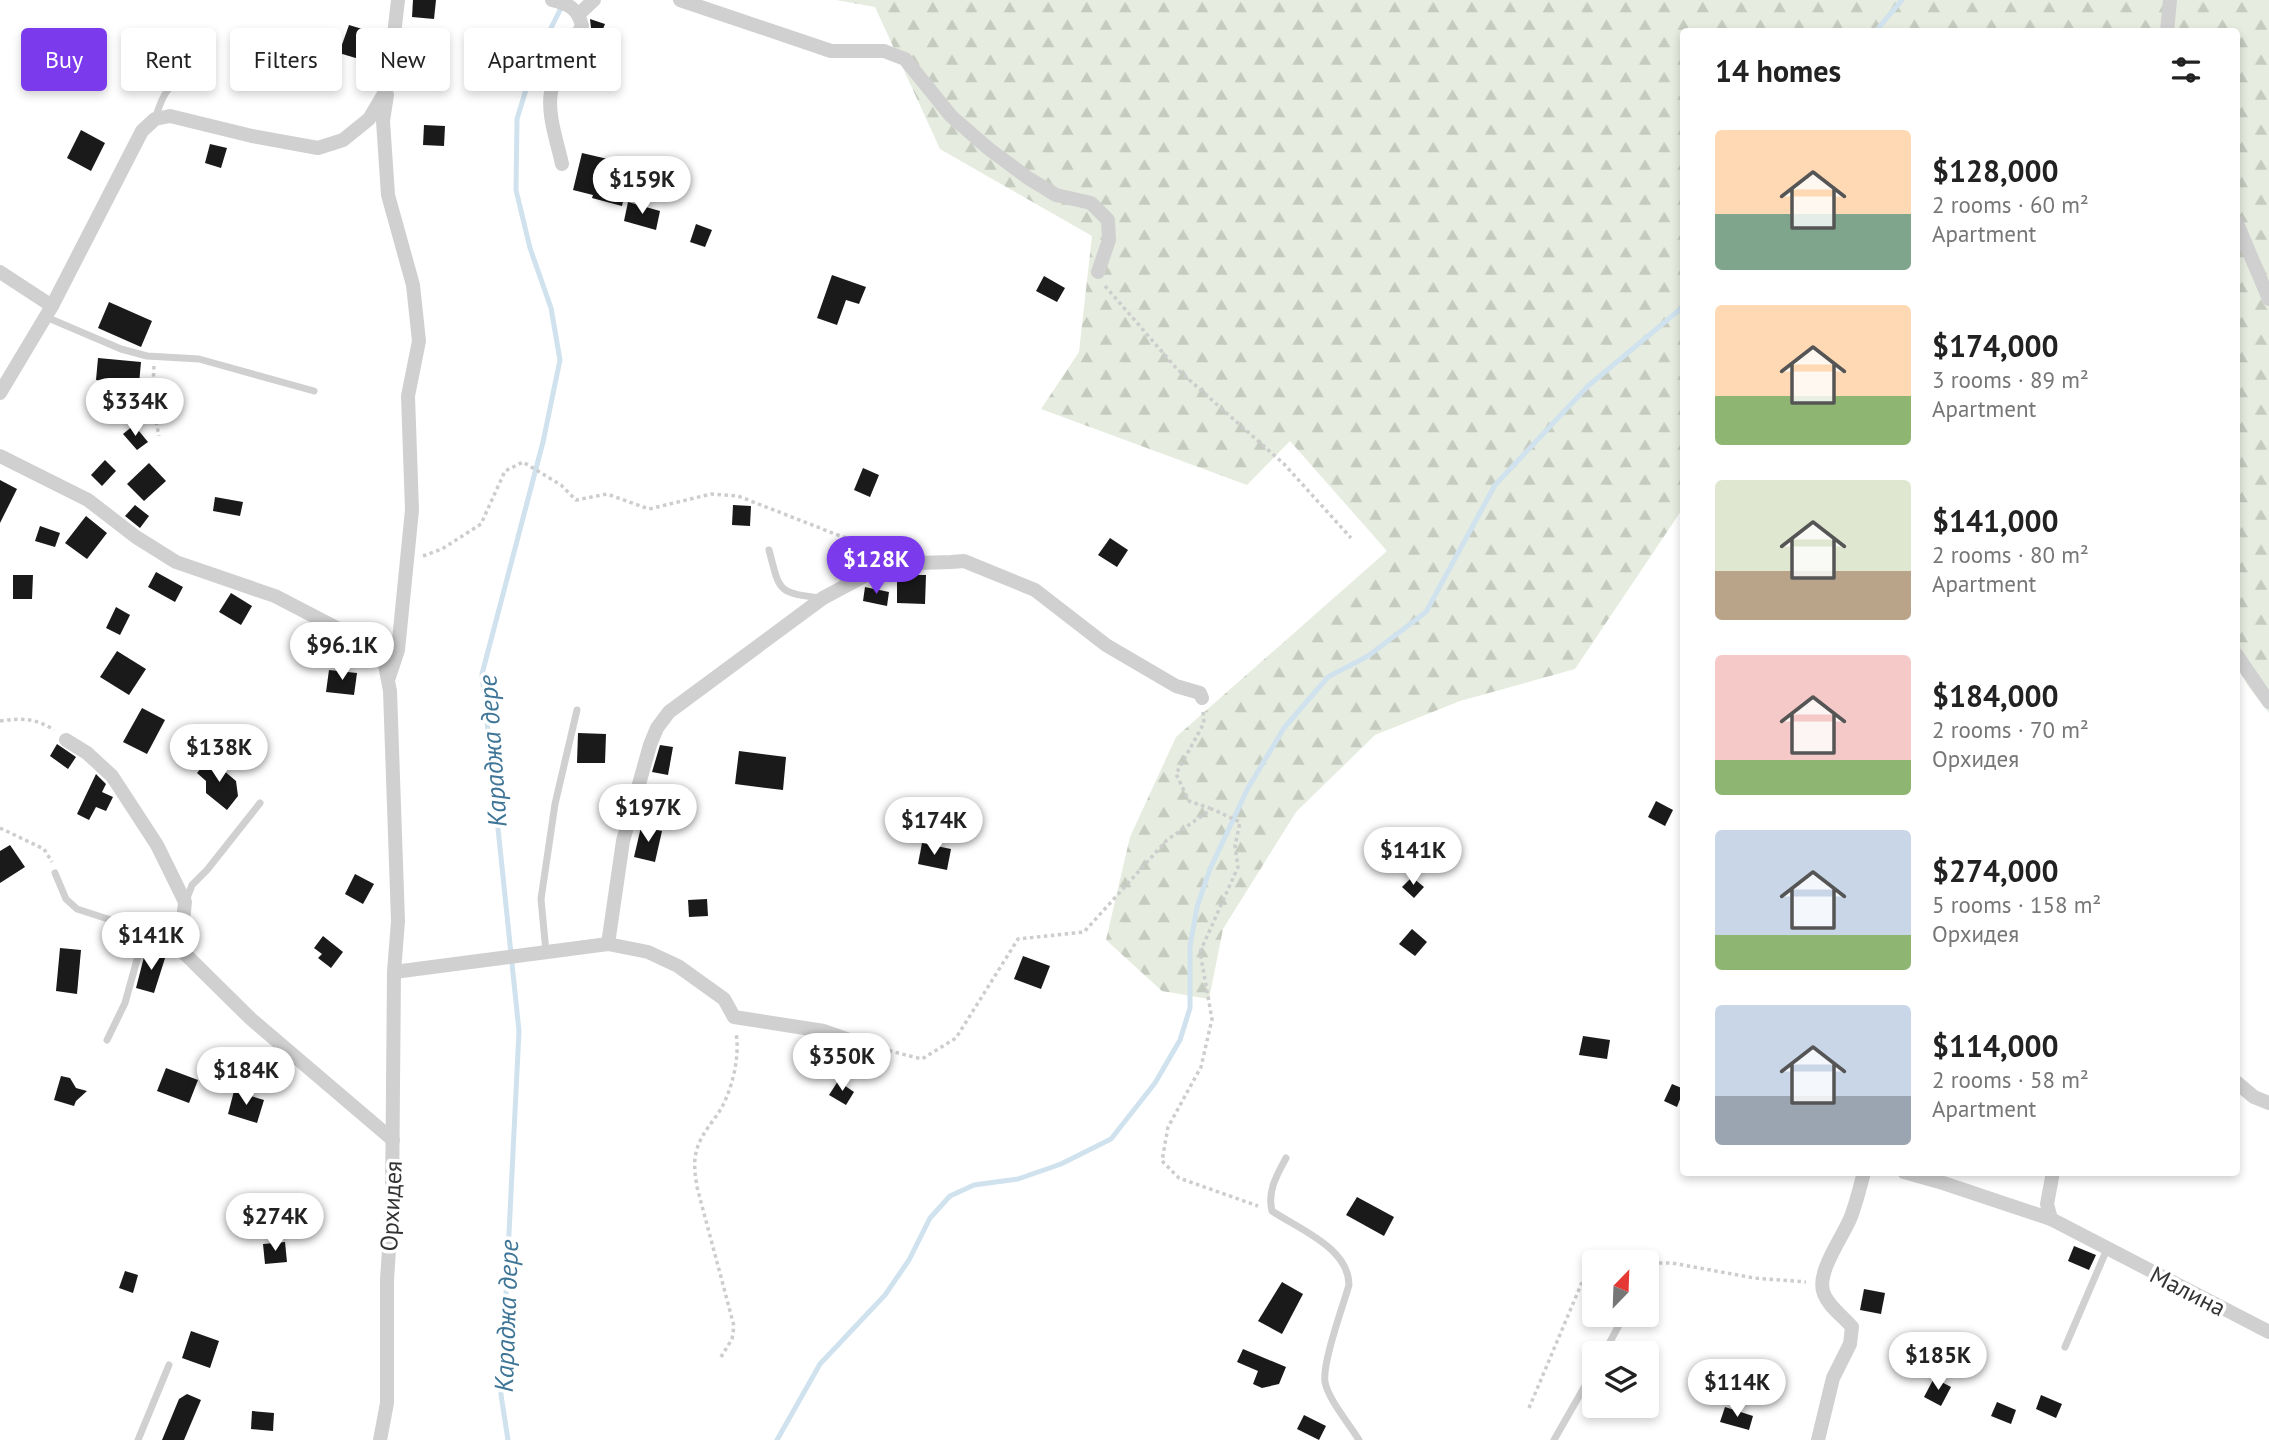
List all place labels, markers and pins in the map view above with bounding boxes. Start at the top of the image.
pin: $159K [593,156,691,216]
pin: $334K [86,378,184,438]
pin: $128K [827,536,925,596]
pin: $96.1K [285,622,399,682]
pin: $138K [170,724,268,784]
pin: $197K [599,784,697,844]
pin: $174K [885,798,983,857]
pin: $141K [1364,828,1462,887]
pin: $141K [102,912,200,972]
pin: $350K [793,1034,891,1093]
pin: $184K [197,1048,295,1107]
pin: $274K [226,1194,324,1253]
pin: $185K [1889,1332,1987,1392]
pin: $114K [1688,1360,1786,1419]

